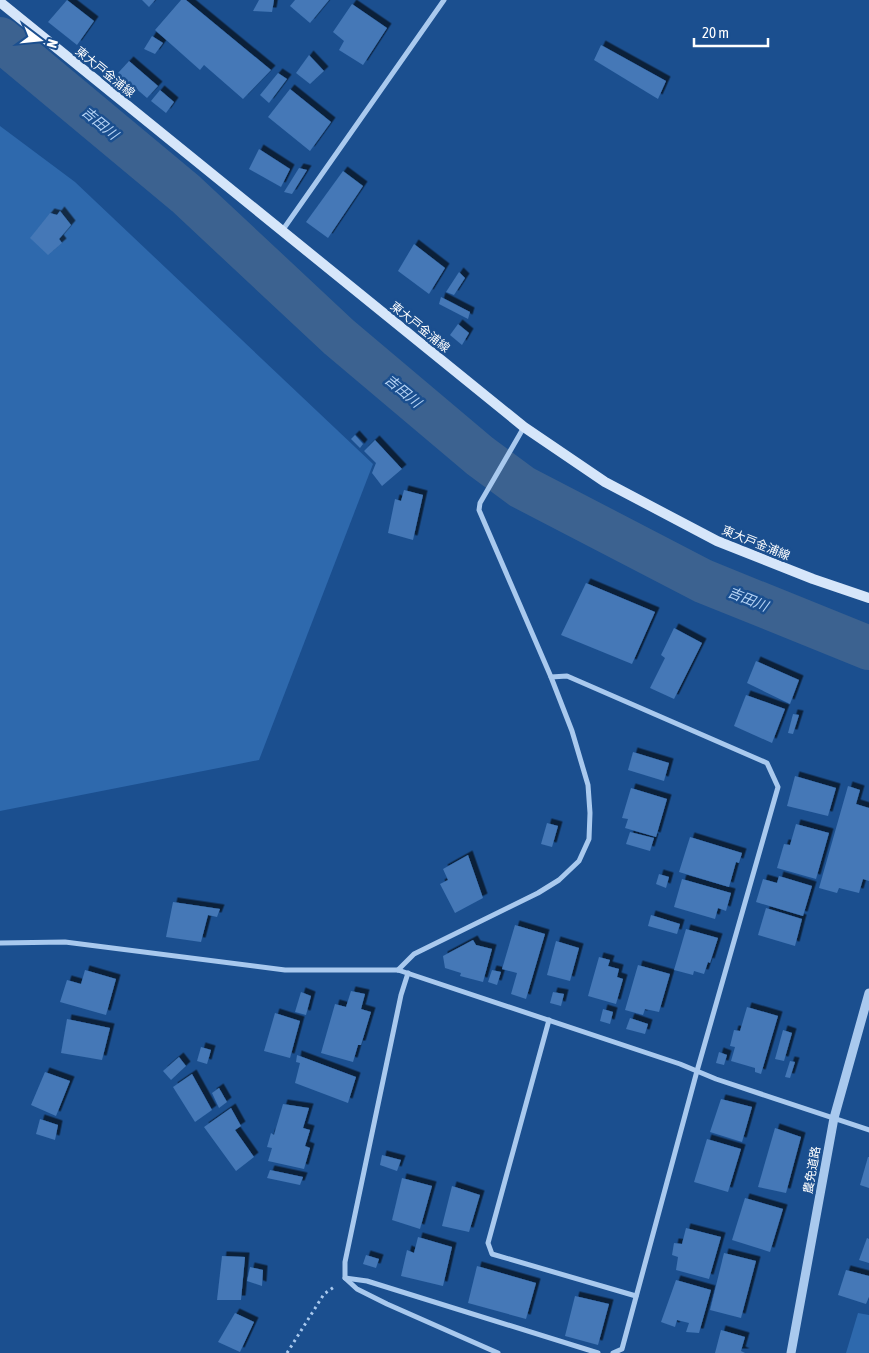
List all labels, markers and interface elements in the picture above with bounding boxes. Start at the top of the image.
north arrow [15,15,65,65]
scale bar [694,15,768,47]
text: 20 m [702,24,729,41]
text: N [44,37,61,50]
street label: 東大戸金浦線 [73,44,137,100]
water label: 吉田川 [79,103,123,144]
street label: 東大戸金浦線 [388,299,452,355]
water label: 吉田川 [382,371,426,412]
street label: 東大戸金浦線 [720,523,792,563]
water label: 吉田川 [726,584,772,615]
street label: 農免道路 [801,1145,823,1195]

